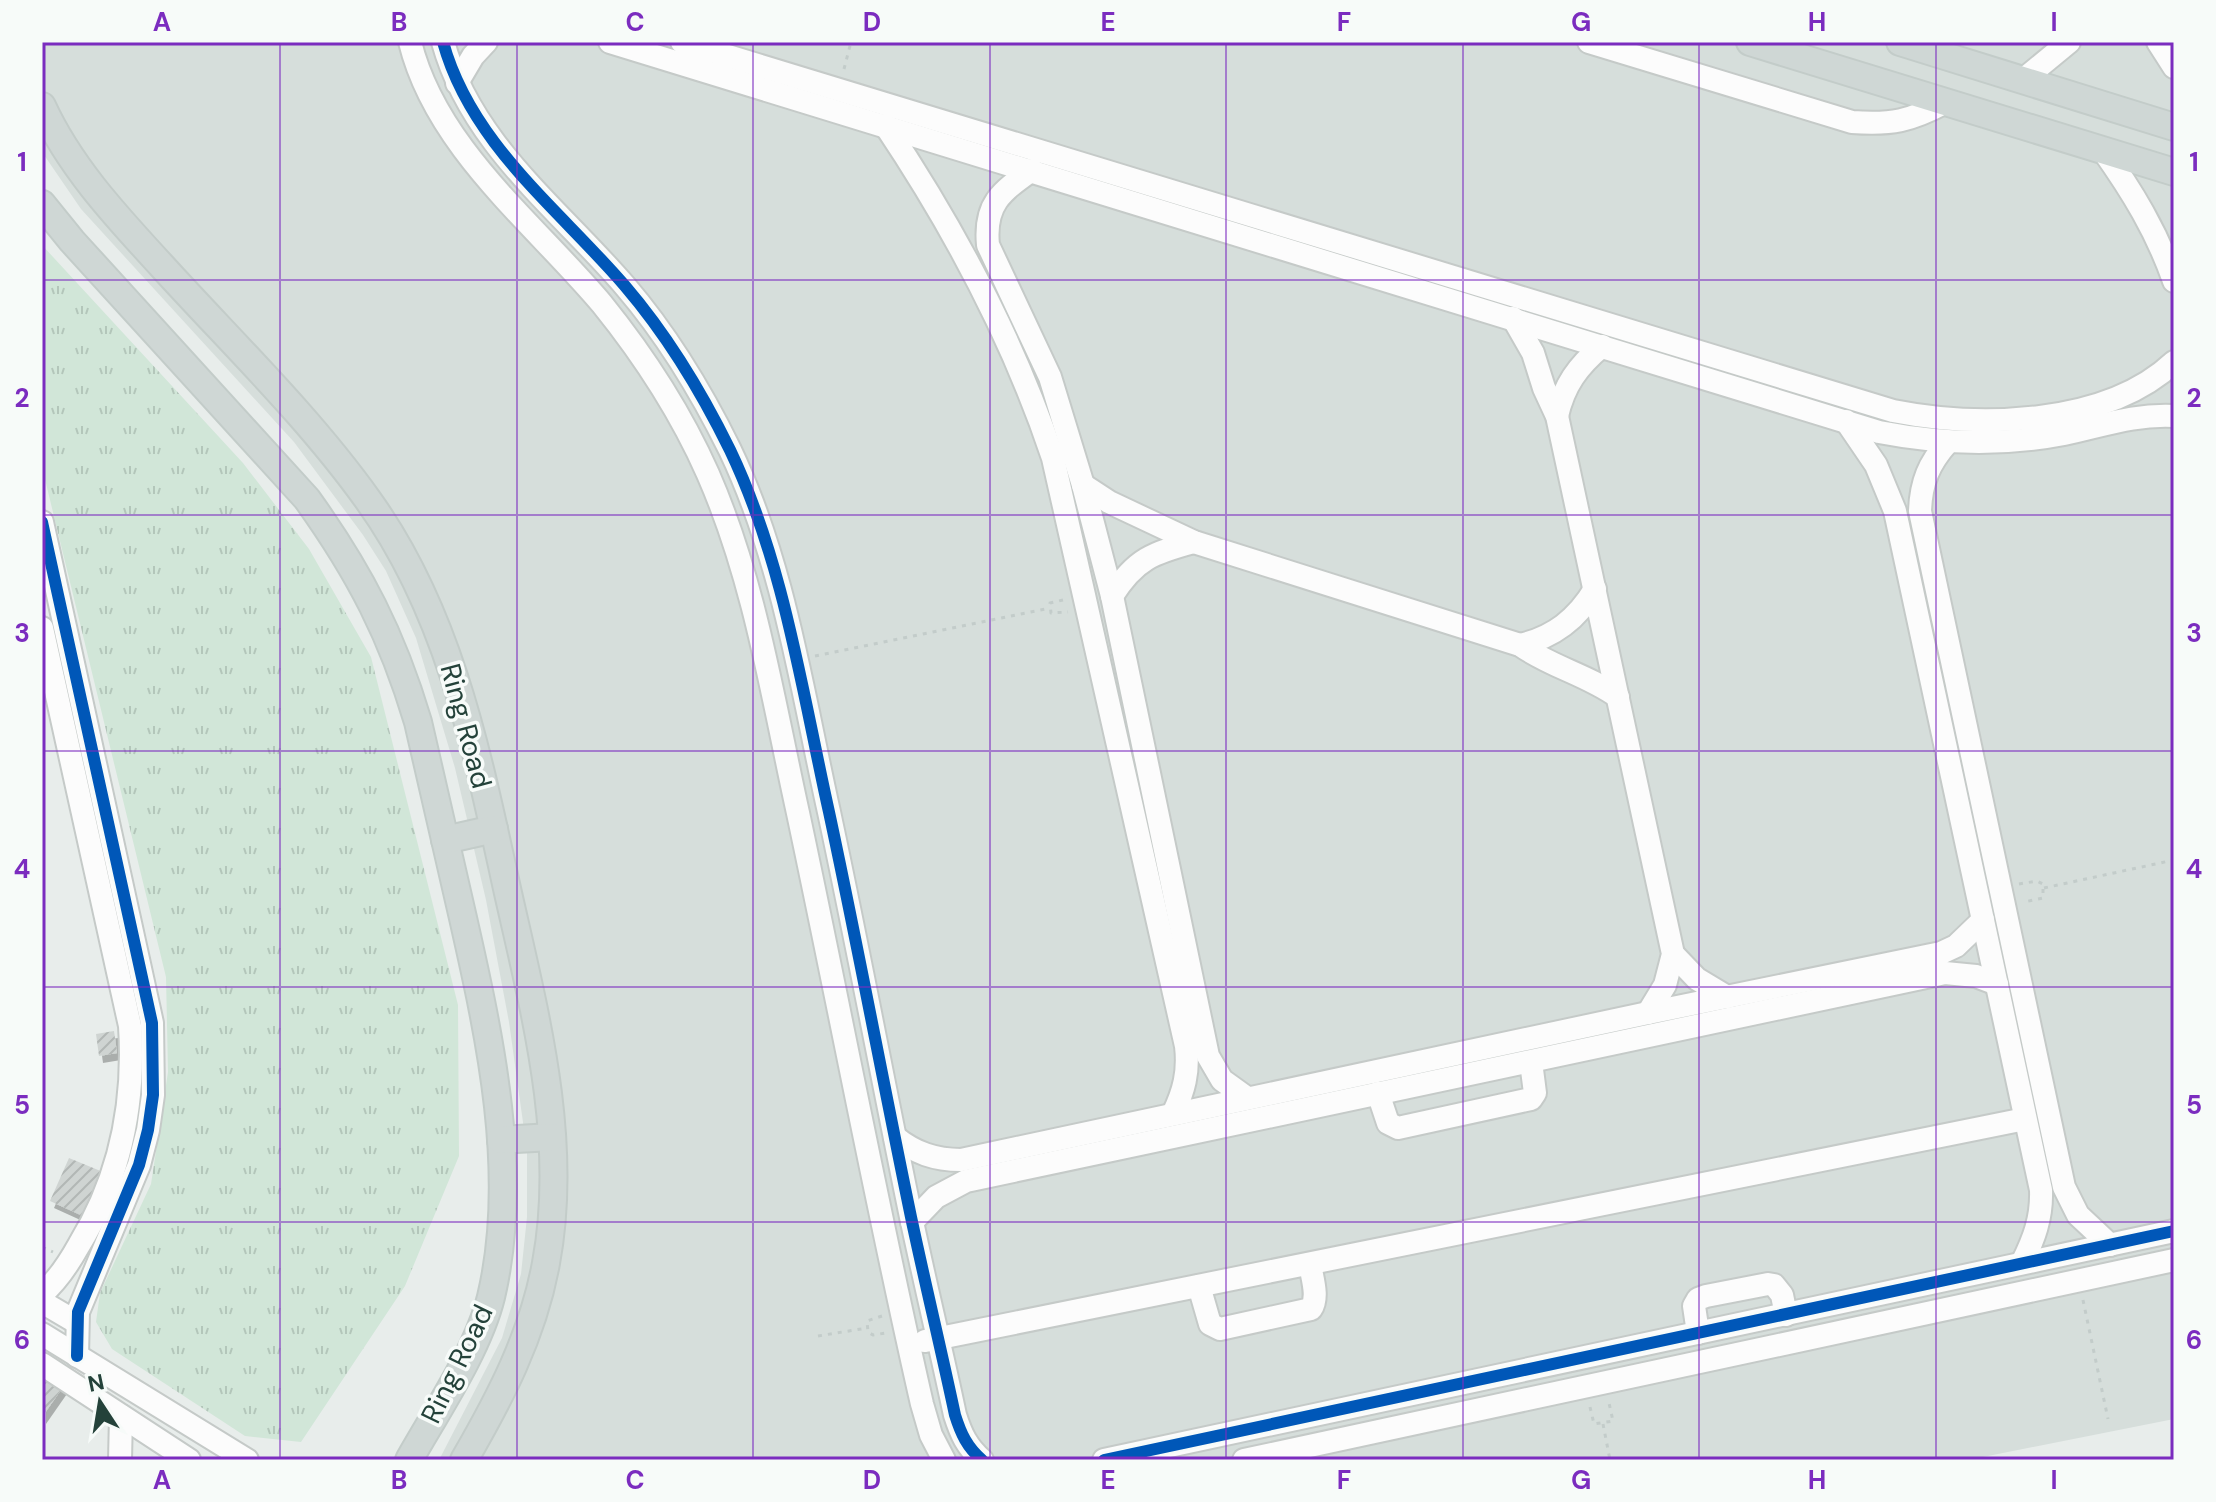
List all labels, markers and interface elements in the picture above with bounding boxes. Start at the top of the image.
text: A [153,5,171,39]
text: B [391,5,407,39]
text: C [625,5,645,39]
text: D [863,5,881,39]
text: E [1100,5,1116,39]
text: F [1337,5,1351,39]
text: G [1571,5,1591,39]
text: H [1808,5,1826,39]
text: I [2050,5,2058,39]
text: 1 [17,145,27,179]
text: 1 [2189,145,2199,179]
text: 2 [14,381,30,415]
text: 2 [2186,381,2202,415]
text: 3 [14,616,30,650]
text: 3 [2186,616,2202,650]
street label: Ring Road [432,660,500,792]
text: 4 [14,852,30,886]
text: 4 [2186,852,2202,886]
text: 5 [14,1088,30,1122]
text: 5 [2186,1088,2202,1122]
street label: Ring Road [412,1299,502,1429]
text: 6 [14,1323,30,1357]
text: 6 [2186,1323,2202,1357]
north arrow [60,1362,140,1442]
text: N [85,1367,107,1399]
text: A [153,1463,171,1497]
text: B [391,1463,407,1497]
text: C [625,1463,645,1497]
text: D [863,1463,881,1497]
text: E [1100,1463,1116,1497]
text: F [1337,1463,1351,1497]
text: G [1571,1463,1591,1497]
text: H [1808,1463,1826,1497]
text: I [2050,1463,2058,1497]

